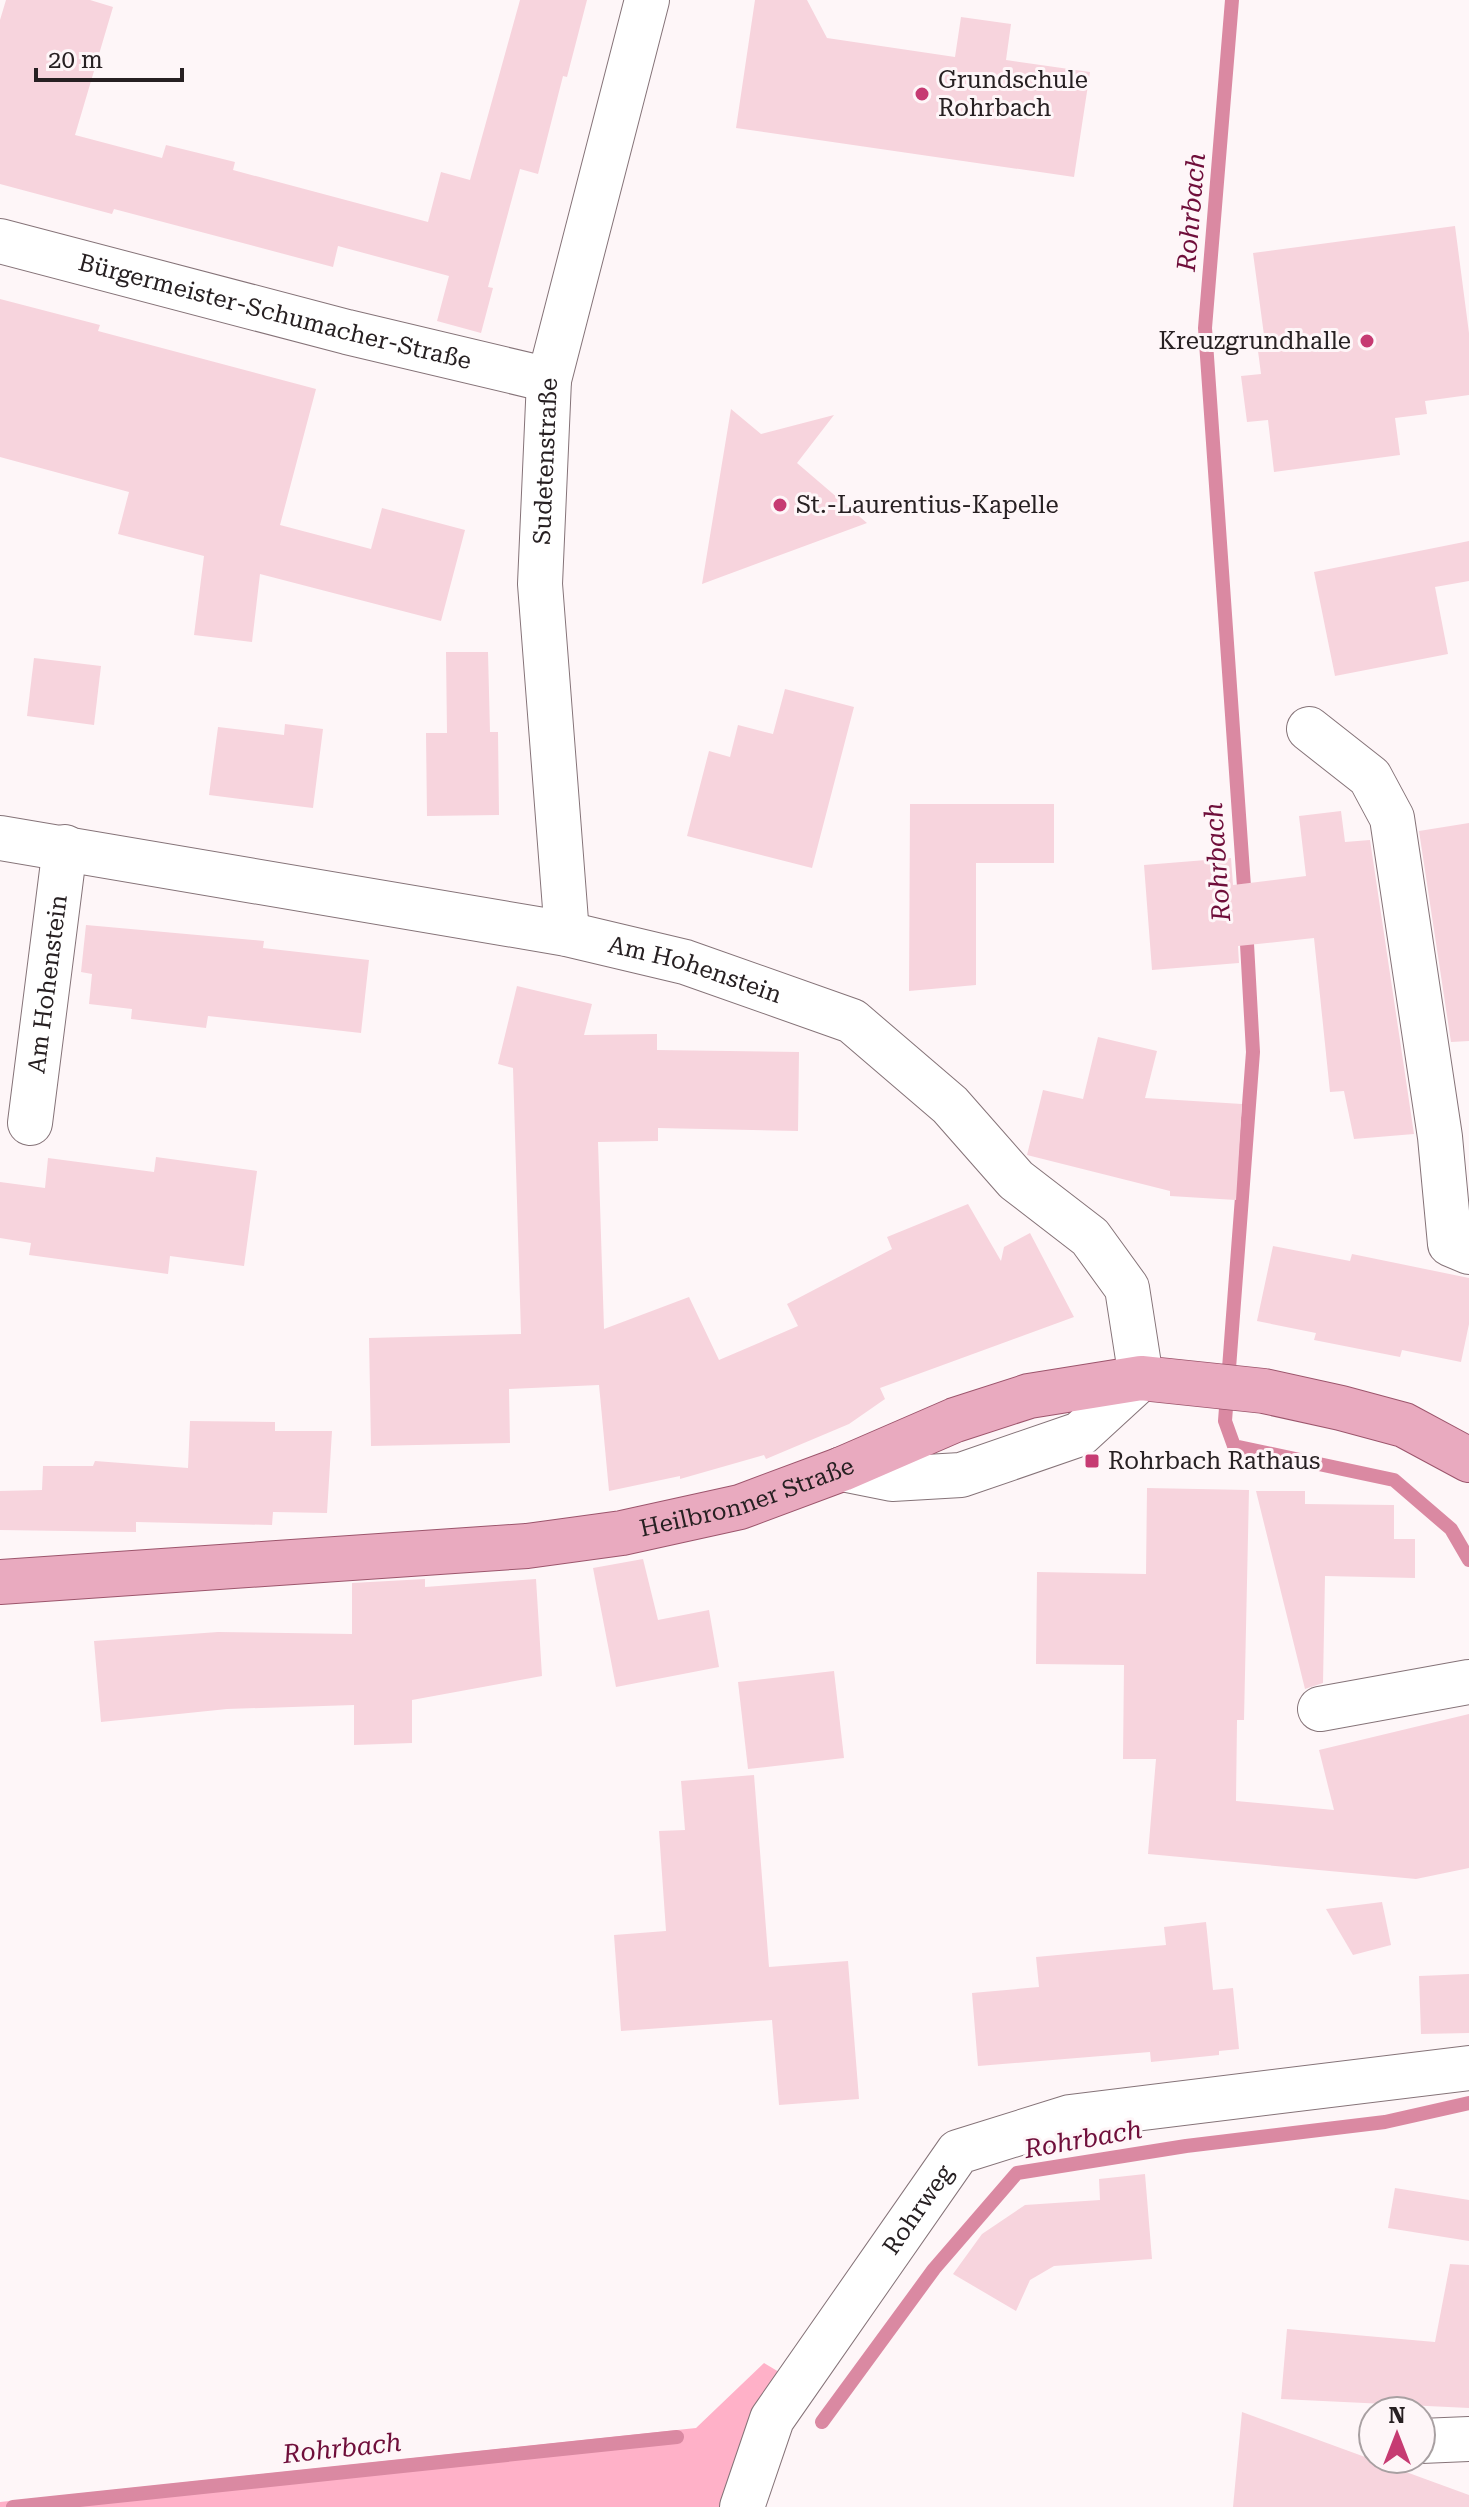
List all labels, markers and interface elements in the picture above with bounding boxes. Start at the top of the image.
scale bar [36,32,182,82]
text: 20 m [48,46,103,74]
place label: Grundschule Rohrbach [938,66,1088,122]
marker: Grundschule Rohrbach [913,85,931,103]
water label: Rohrbach [1171,151,1211,274]
street label: Bürgermeister-Schumacher-Straße [76,248,474,375]
place label: Kreuzgrundhalle [1159,327,1351,355]
marker: Kreuzgrundhalle [1358,332,1376,350]
street label: Sudetenstraße [528,377,563,545]
place label: St.-Laurentius-Kapelle [796,491,1059,519]
marker: St.-Laurentius-Kapelle [771,496,789,514]
water label: Rohrbach [1198,802,1236,923]
street label: Am Hohenstein [22,893,73,1075]
street label: Am Hohenstein [606,930,785,1009]
place label: Rohrbach Rathaus [1108,1447,1320,1475]
street label: Heilbronner Straße [637,1452,858,1543]
marker: Rohrbach Rathaus [1083,1452,1101,1470]
water label: Rohrbach [1021,2114,1144,2164]
street label: Rohrweg [877,2159,959,2260]
north arrow [1357,2395,1437,2475]
text: N [1389,2403,1406,2428]
water label: Rohrbach [280,2427,403,2469]

